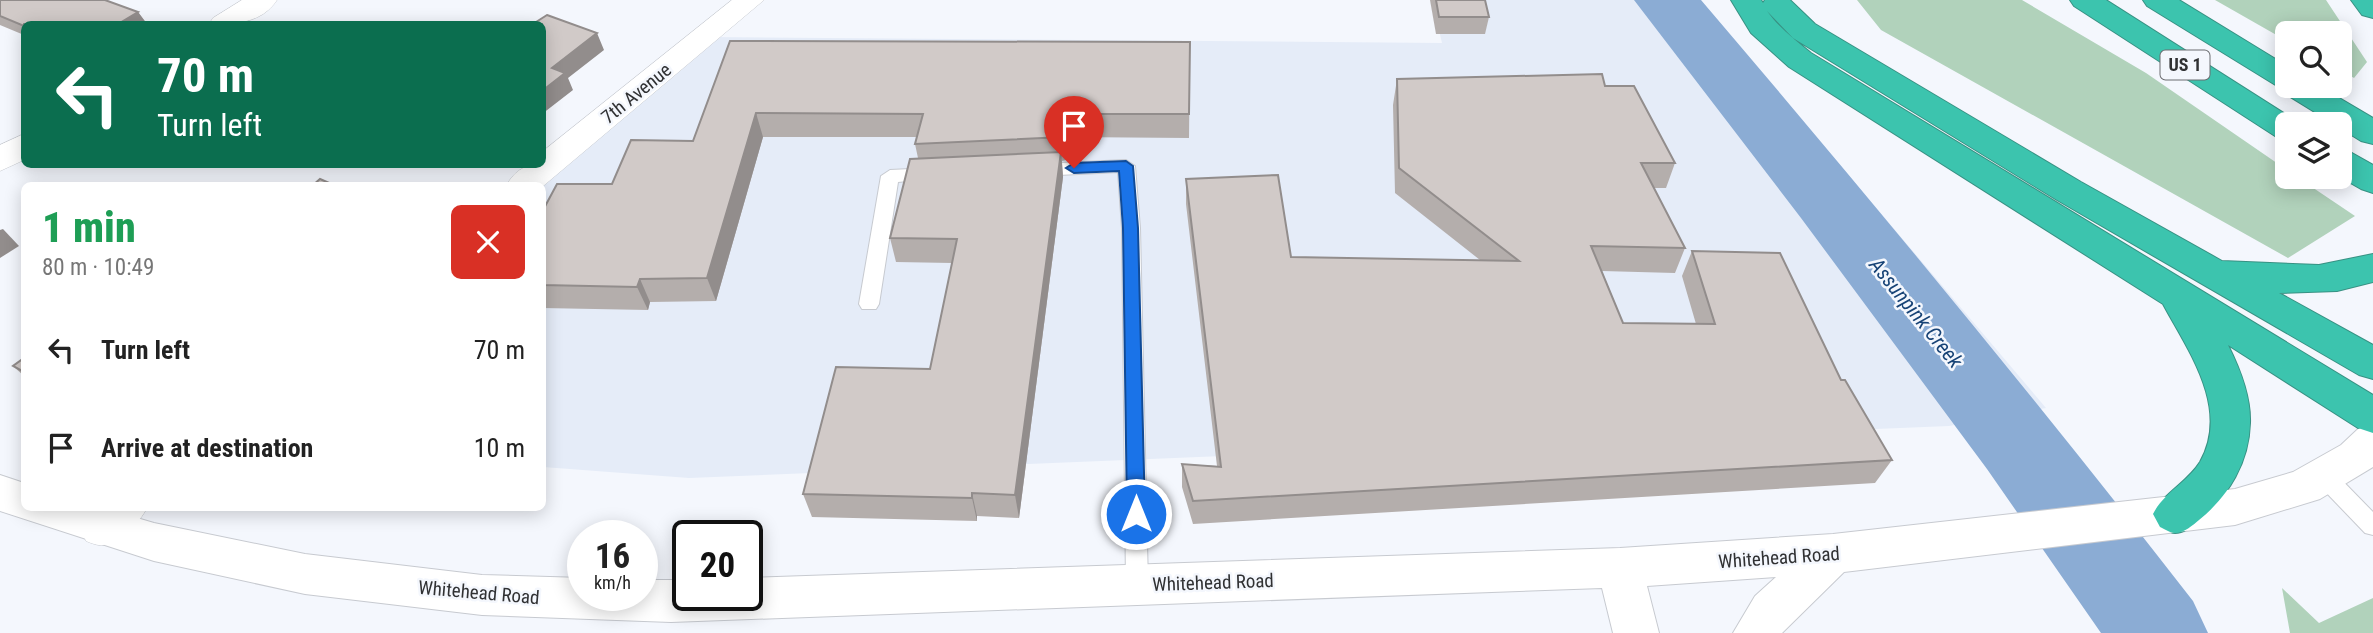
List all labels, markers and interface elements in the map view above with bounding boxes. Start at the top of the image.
map controls [2275,21,2352,189]
button: search [2275,21,2352,98]
text: 70 m [157,47,254,104]
icon: left [42,49,133,140]
road number: US 1 [2160,51,2210,80]
street label: 7th Avenue [597,58,676,129]
pin [1044,96,1104,168]
text: Turn left [157,106,262,144]
icon: arrive [1055,107,1093,145]
button: layers [2275,112,2352,189]
text: 1 min [42,203,136,252]
button: close [451,205,525,279]
water label: Assunpink Creek [1864,252,1968,373]
text: 80 m · 10:49 [42,254,154,281]
icon: left [42,331,80,369]
text: Turn left [101,335,190,365]
text: 70 m [474,335,525,365]
icon: arrive [42,429,80,467]
text: Arrive at destination [101,433,313,463]
text: 10 m [474,433,525,463]
position arrow [1099,477,1173,551]
speed limit sign: 20 [672,520,763,611]
text: 16 [595,536,630,577]
street label: Whitehead Road [1718,542,1841,573]
street label: Whitehead Road [1152,569,1274,596]
text: km/h [594,572,631,593]
street label: Whitehead Road [417,576,541,609]

